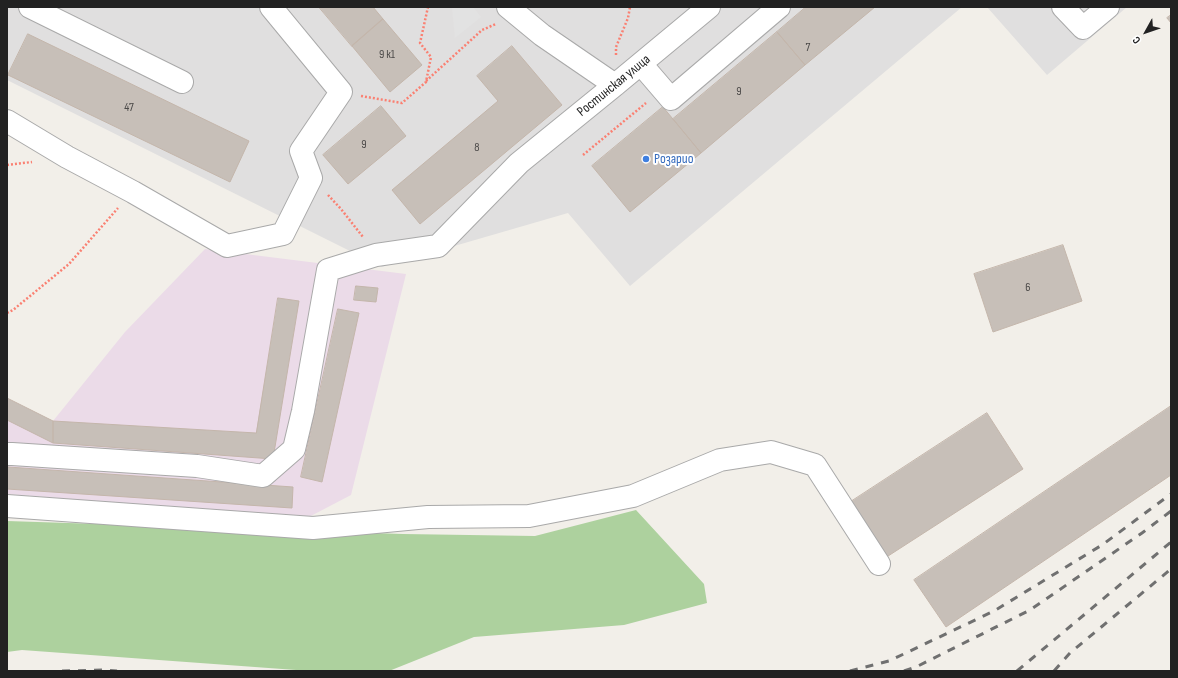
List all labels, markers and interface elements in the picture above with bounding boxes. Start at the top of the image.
north arrow [1126,12,1166,52]
text: С [1130,34,1143,46]
house number: 7 [806,41,810,55]
house number: 9 к1 [379,48,395,62]
street label: Ростинская улица [574,51,654,121]
house number: 9 [736,85,742,99]
house number: 47 [124,101,134,115]
house number: 9 [361,138,367,152]
house number: 8 [474,141,480,155]
place label: Розарио [654,151,694,167]
marker: Розарио [641,154,651,164]
house number: 6 [1025,281,1031,295]

